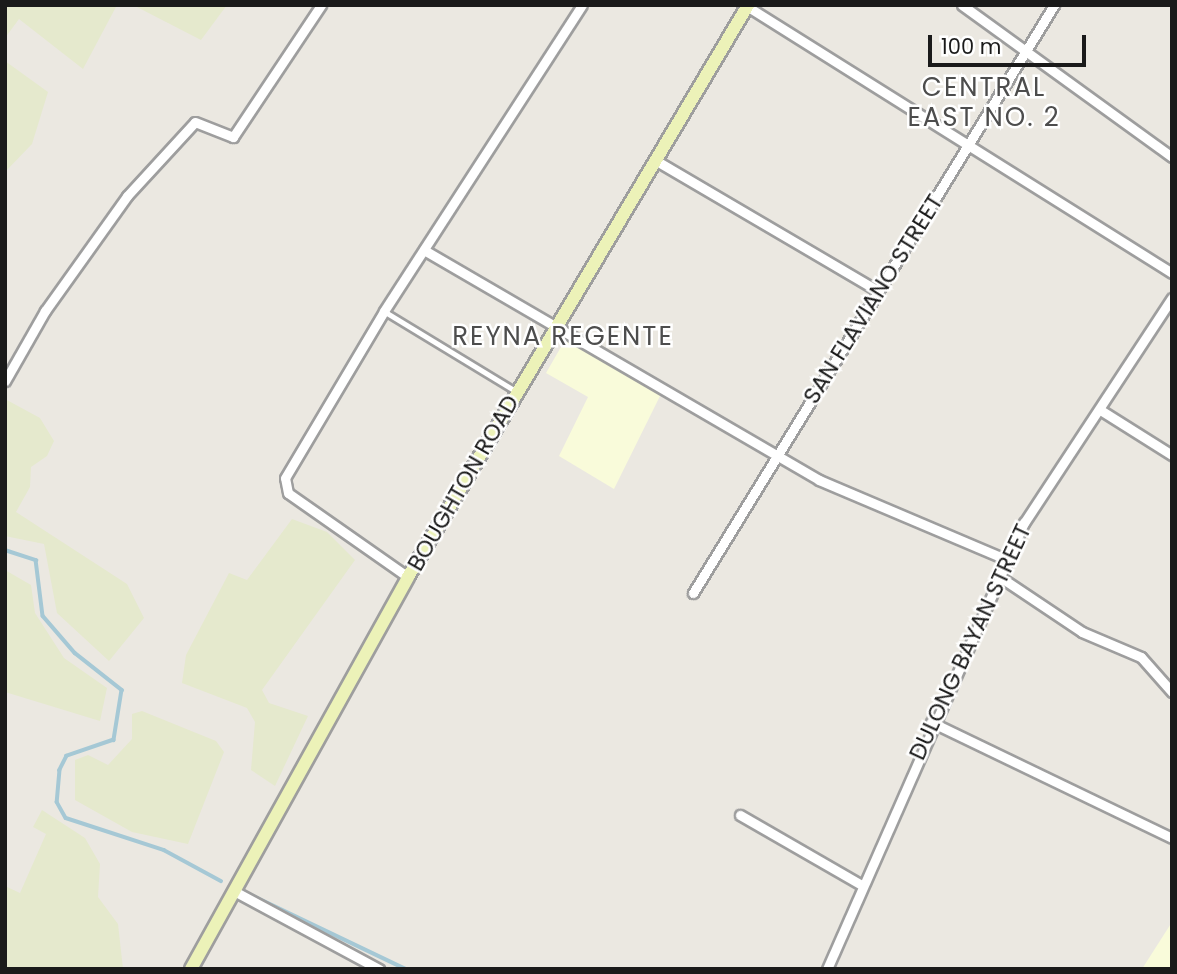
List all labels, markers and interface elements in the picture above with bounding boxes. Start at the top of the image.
scale bar [932,21,1090,65]
text: 100 m [941,32,1001,61]
district label: CENTRAL EAST NO. 2 [909,72,1059,134]
street label: SAN FLAVIANO STREET [797,189,949,409]
district label: REYNA REGENTE [454,321,672,353]
street label: BOUGHTON ROAD [402,390,524,576]
street label: DULONG BAYAN STREET [903,520,1037,764]

